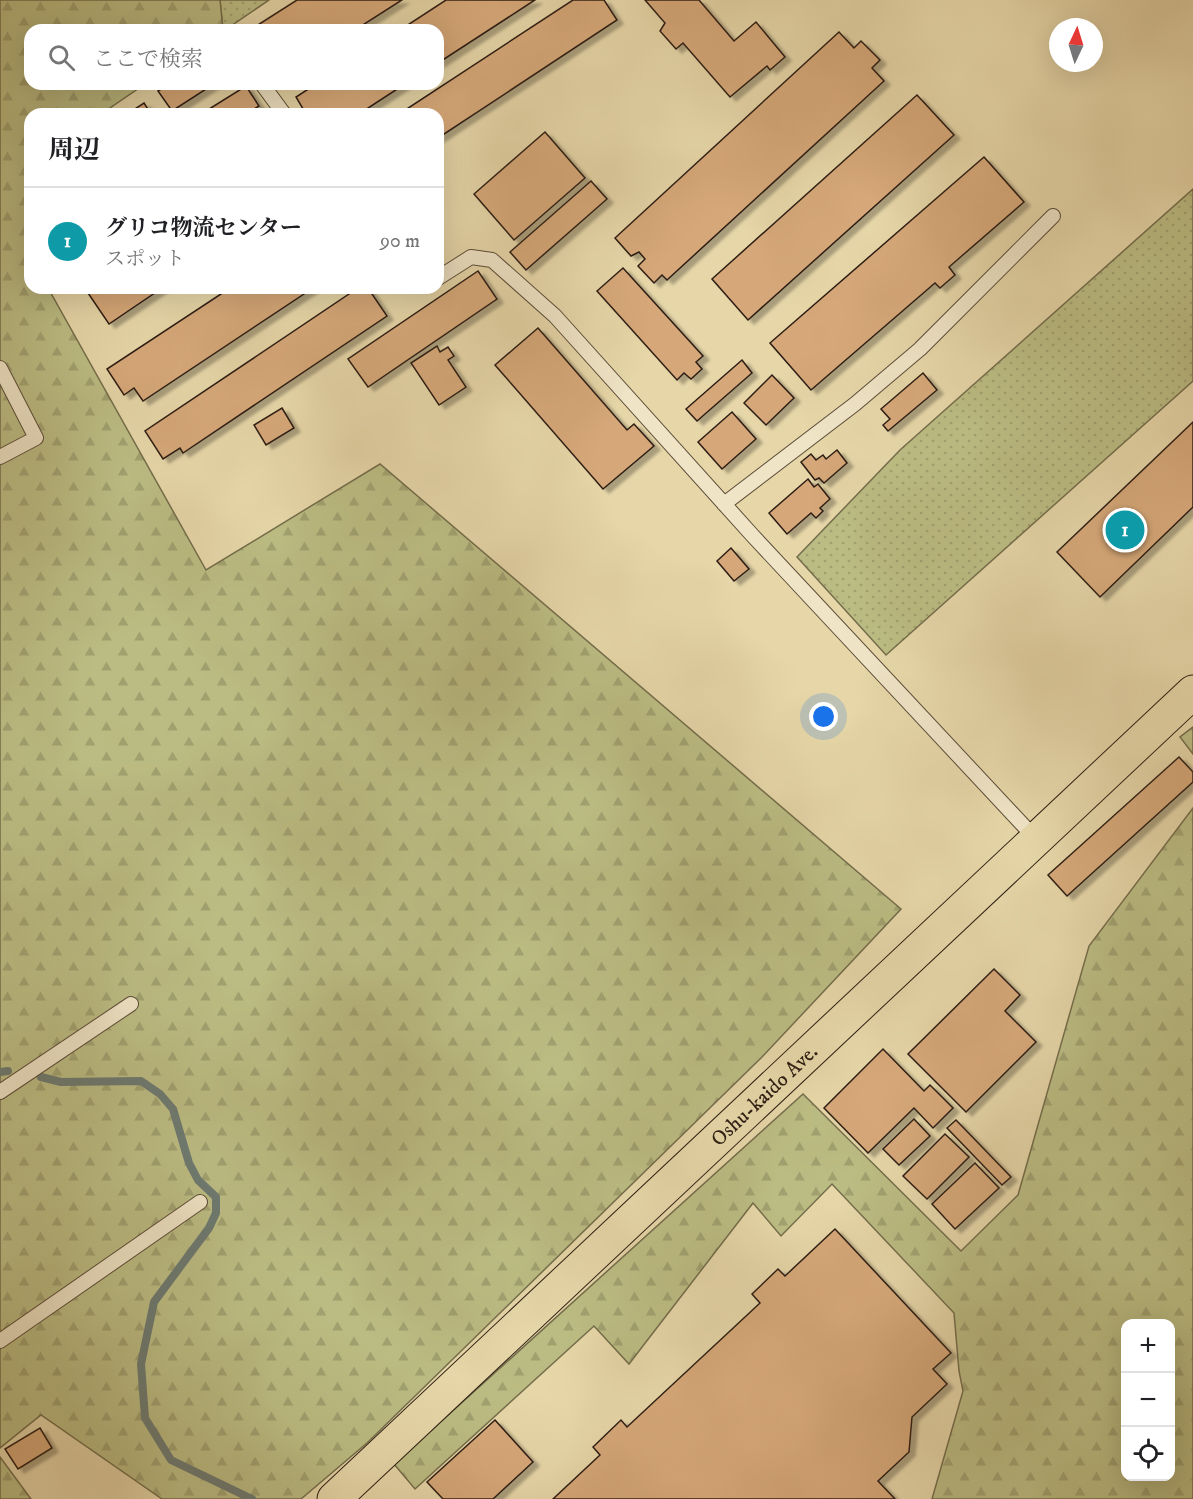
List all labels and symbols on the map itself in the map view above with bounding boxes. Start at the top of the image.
north arrow [1049,18,1103,72]
pin: 1 [1106,508,1144,552]
your location [809,702,838,731]
street label: Oshu-kaido Ave. [706,1039,824,1152]

